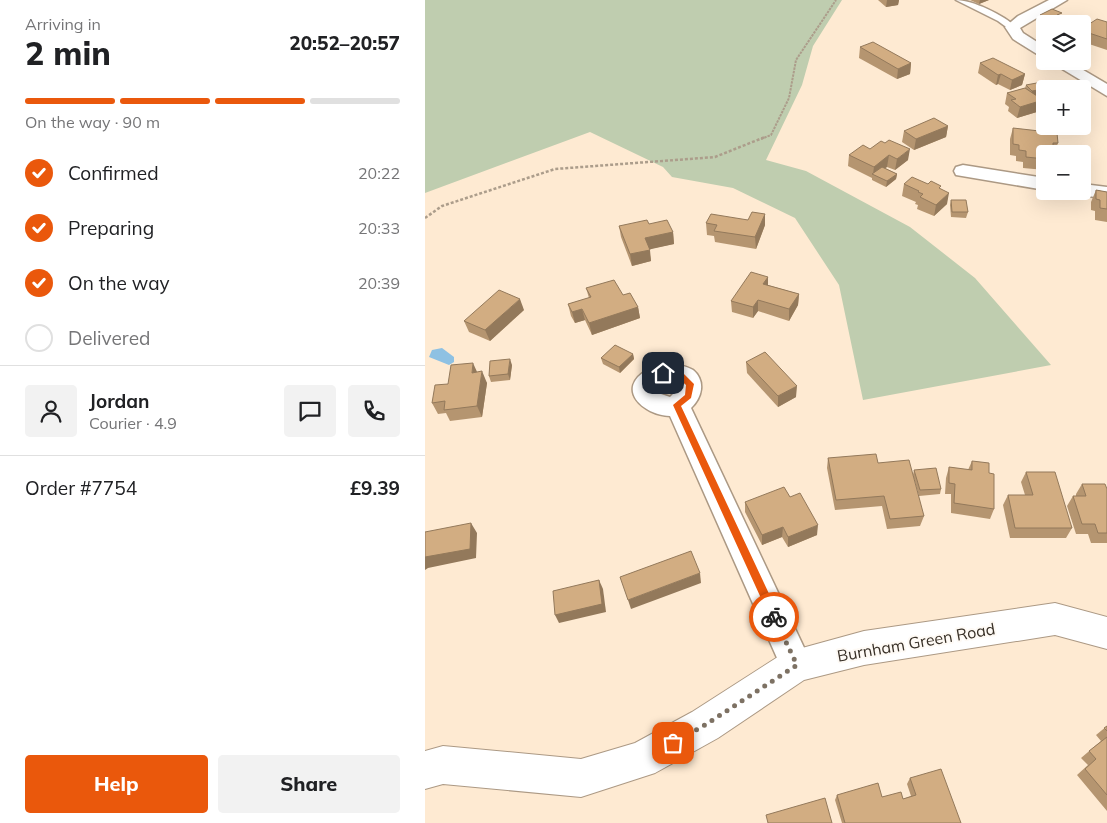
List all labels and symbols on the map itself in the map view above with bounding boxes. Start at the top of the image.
pin [642,352,684,394]
courier [749,592,799,642]
street label: Burnham Green Road [835,618,997,666]
pin [652,722,694,764]

